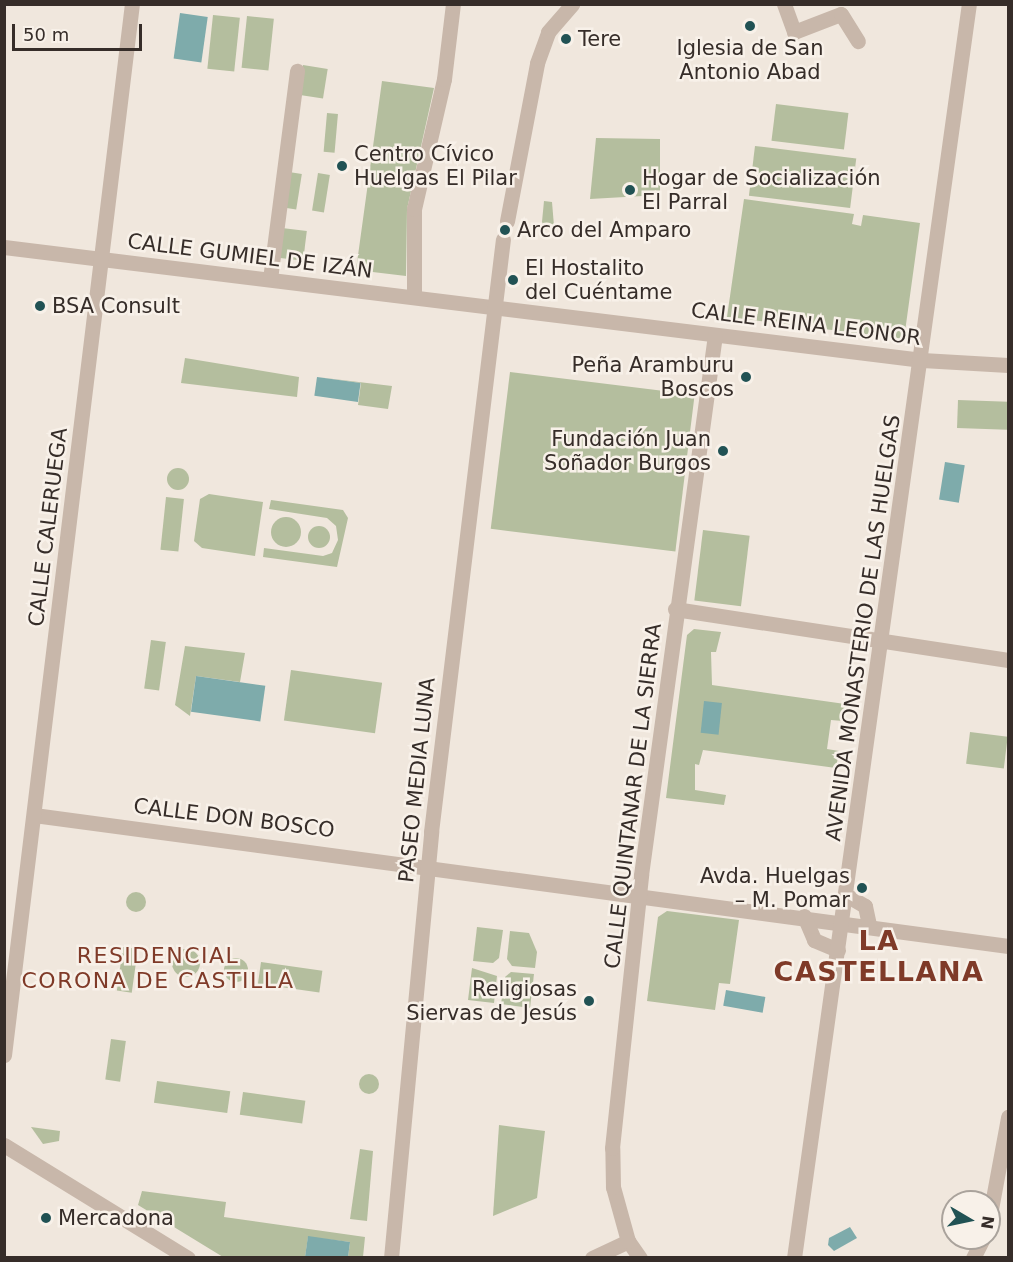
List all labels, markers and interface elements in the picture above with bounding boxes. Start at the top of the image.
scale bar [15,12,146,50]
marker: Iglesia de San Antonio Abad [743,19,757,33]
text: 50 m [23,24,69,45]
place label: Tere [578,26,621,52]
marker: Tere [559,32,573,46]
place label: Iglesia de San Antonio Abad [676,35,824,85]
place label: Centro Cívico Huelgas El Pilar [354,141,517,191]
marker: Centro Cívico Huelgas El Pilar [335,159,349,173]
place label: Hogar de Socialización El Parral [642,165,881,215]
marker: Hogar de Socialización El Parral [623,183,637,197]
place label: Arco del Amparo [517,217,691,243]
marker: Arco del Amparo [498,223,512,237]
street label: CALLE GUMIEL DE IZÁN [126,228,374,284]
place label: El Hostalito del Cuéntame [525,255,672,305]
marker: El Hostalito del Cuéntame [506,273,520,287]
place label: BSA Consult [52,293,180,319]
street label: CALLE REINA LEONOR [690,297,922,351]
marker: BSA Consult [33,299,47,313]
place label: Peña Aramburu Boscos [571,352,734,402]
marker: Peña Aramburu Boscos [739,370,753,384]
street label: AVENIDA MONASTERIO DE LAS HUELGAS [821,413,905,843]
street label: CALLE CALERUEGA [23,426,73,628]
place label: Fundación Juan Soñador Burgos [544,426,711,476]
marker: Fundación Juan Soñador Burgos [716,444,730,458]
street label: CALLE QUINTANAR DE LA SIERRA [599,622,667,970]
street label: PASEO MEDIA LUNA [394,676,440,884]
street label: CALLE DON BOSCO [132,793,336,843]
place label: Avda. Huelgas – M. Pomar [700,863,850,913]
marker: Avda. Huelgas – M. Pomar [855,881,869,895]
district label: LA CASTELLANA [774,924,984,987]
district label: RESIDENCIAL CORONA DE CASTILLA [22,942,294,993]
place label: Religiosas Siervas de Jesús [406,976,577,1026]
marker: Religiosas Siervas de Jesús [582,994,596,1008]
north arrow [941,1190,1001,1250]
place label: Mercadona [58,1205,174,1231]
marker: Mercadona [39,1211,53,1225]
text: N [977,1214,998,1231]

